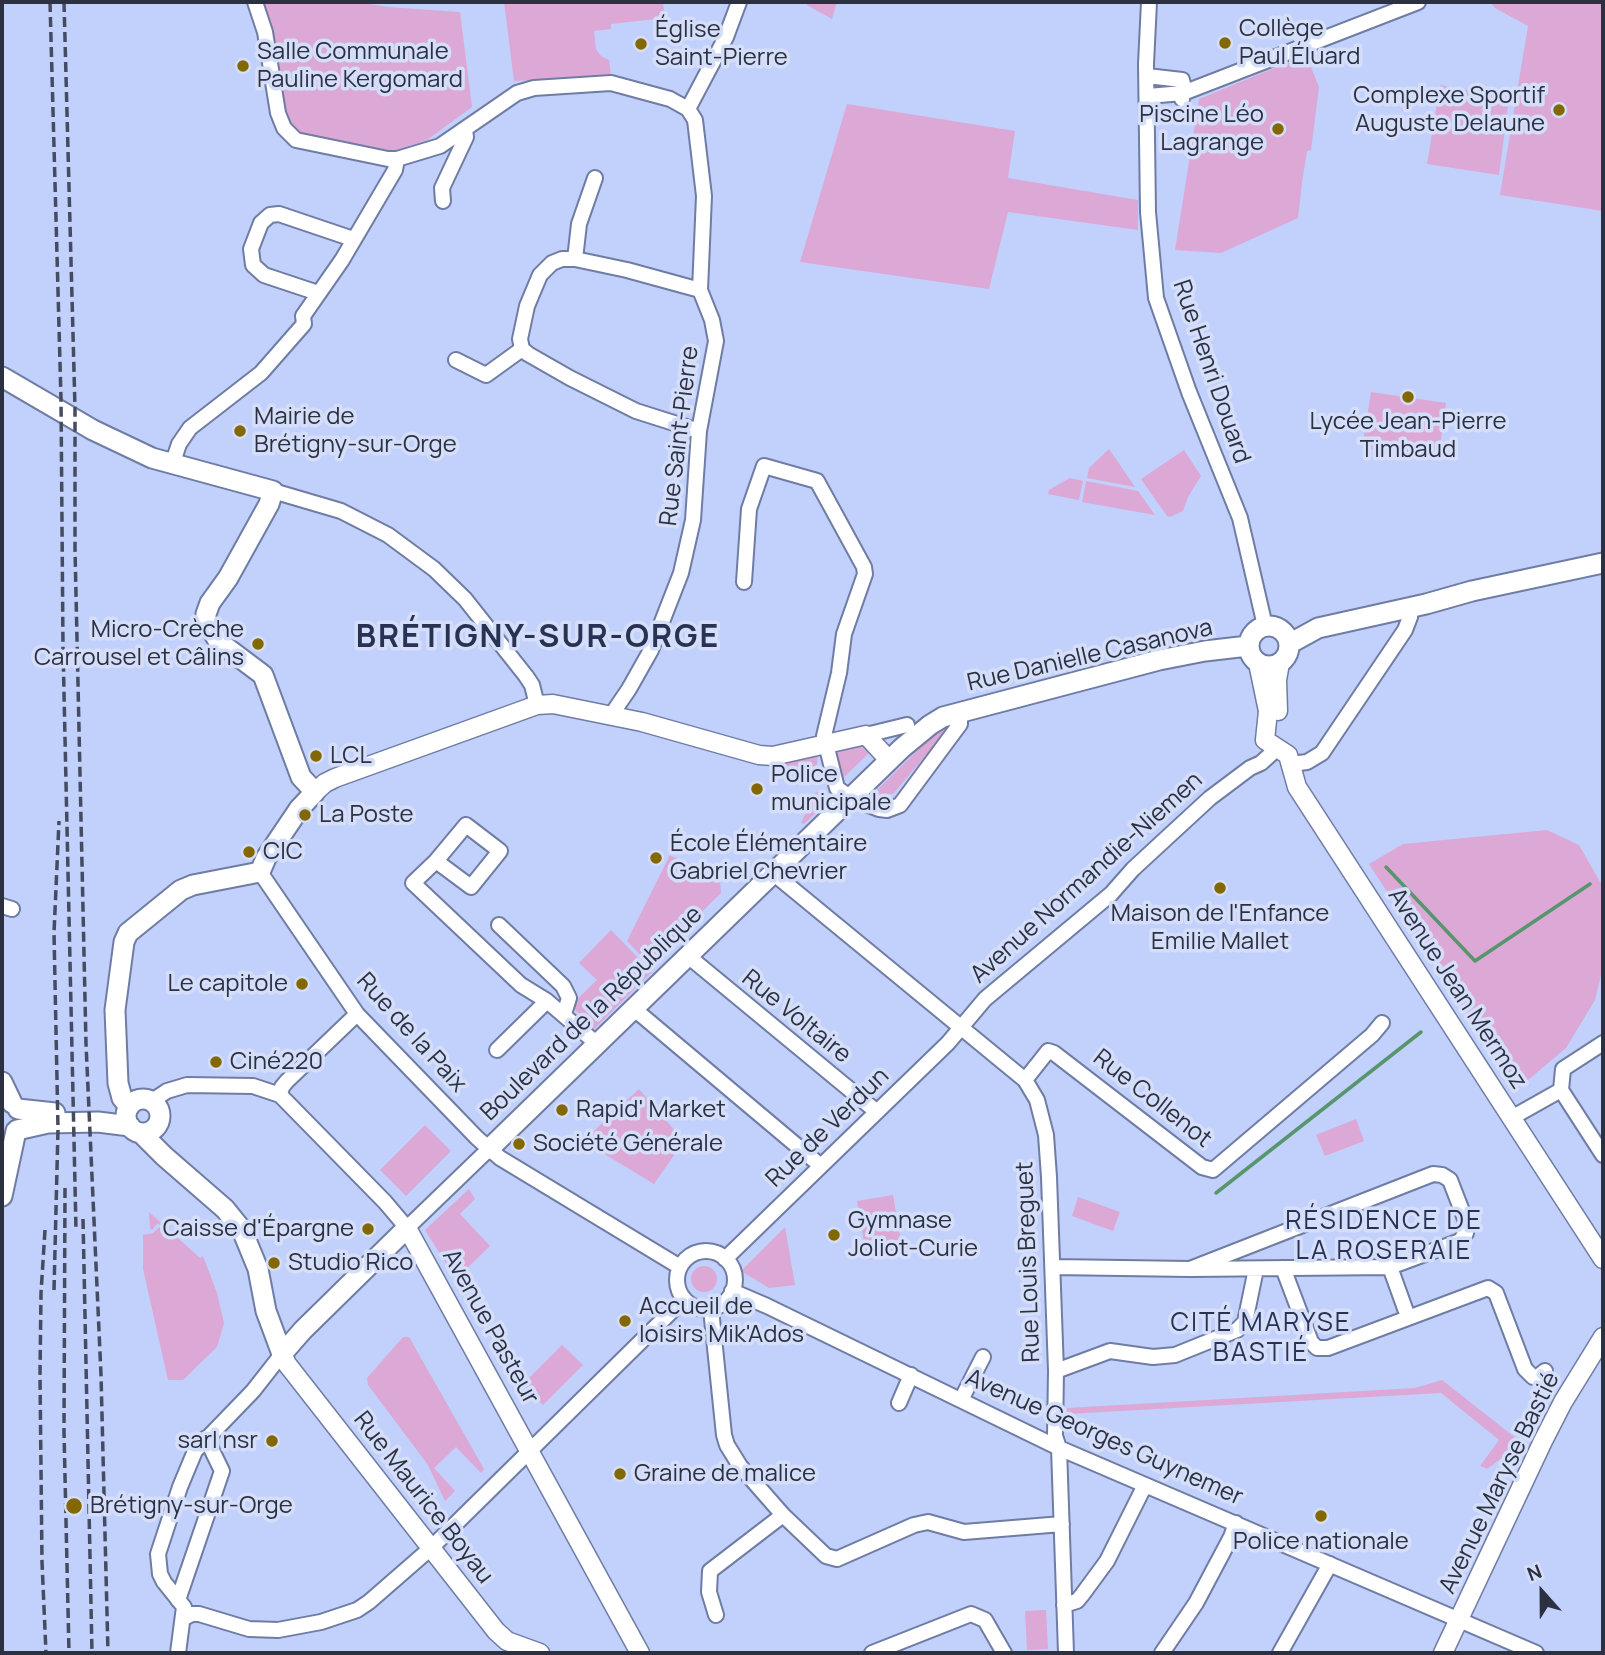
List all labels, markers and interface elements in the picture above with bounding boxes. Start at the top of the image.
place label: Collège Paul Éluard [1239,15,1360,71]
place label: Église Saint-Pierre [655,16,788,72]
marker: Collège Paul Éluard [1217,35,1233,51]
marker: Église Saint-Pierre [633,36,649,52]
place label: Salle Communale Pauline Kergomard [257,38,463,94]
marker: Salle Communale Pauline Kergomard [235,58,251,74]
place label: Complexe Sportif Auguste Delaune [1353,82,1545,138]
place label: Piscine Léo Lagrange [1139,101,1264,157]
marker: Complexe Sportif Auguste Delaune [1551,102,1567,118]
marker: Piscine Léo Lagrange [1270,121,1286,137]
street label: Rue Henri Douard [1166,276,1256,468]
street label: Rue Saint-Pierre [655,344,705,528]
marker: Lycée Jean-Pierre Timbaud [1400,389,1416,405]
place label: Mairie de Brétigny-sur-Orge [254,403,457,459]
place label: Lycée Jean-Pierre Timbaud [1309,408,1507,464]
marker: Mairie de Brétigny-sur-Orge [232,423,248,439]
street label: Rue Danielle Casanova [965,614,1215,698]
place label: Micro-Crèche Carrousel et Câlins [34,616,244,672]
district label: BRÉTIGNY-SUR-ORGE [356,619,720,657]
marker: Micro-Crèche Carrousel et Câlins [250,636,266,652]
place label: LCL [330,742,372,770]
marker: LCL [308,748,324,764]
place label: Police municipale [771,761,891,817]
street label: Avenue Normandie-Niemen [965,766,1209,990]
marker: Police municipale [749,781,765,797]
place label: La Poste [319,801,414,829]
marker: La Poste [297,807,313,823]
place label: École Élémentaire Gabriel Chevrier [670,830,867,886]
place label: CIC [263,838,303,866]
marker: CIC [241,844,257,860]
marker: École Élémentaire Gabriel Chevrier [648,850,664,866]
marker: Maison de l'Enfance Emilie Mallet [1212,880,1228,896]
street label: Avenue Jean Mermoz [1381,883,1533,1095]
place label: Maison de l'Enfance Emilie Mallet [1111,900,1329,956]
street label: Boulevard de la République [475,901,709,1127]
street label: Rue Voltaire [736,964,856,1070]
street label: Rue de la Paix [350,967,472,1099]
place label: Le capitole [168,970,288,998]
marker: Le capitole [294,976,310,992]
street label: Rue Collenot [1087,1044,1217,1154]
place label: Ciné220 [230,1048,323,1076]
marker: Ciné220 [208,1054,224,1070]
street label: Rue de Verdun [761,1062,895,1194]
place label: Rapid' Market [576,1096,726,1124]
marker: Rapid' Market [554,1102,570,1118]
place label: Société Générale [533,1130,723,1158]
marker: Société Générale [511,1136,527,1152]
street label: Rue Louis Breguet [1011,1161,1047,1363]
district label: RÉSIDENCE DE LA ROSERAIE [1287,1206,1481,1268]
place label: Gymnase Joliot-Curie [848,1207,978,1263]
place label: Caisse d'Épargne [163,1215,354,1243]
marker: Caisse d'Épargne [360,1221,376,1237]
marker: Gymnase Joliot-Curie [826,1227,842,1243]
street label: Avenue Pasteur [435,1244,545,1410]
place label: Studio Rico [288,1249,413,1277]
marker: Studio Rico [266,1255,282,1271]
place label: Accueil de loisirs Mik'Ados [639,1293,804,1349]
district label: CITÉ MARYSE BASTIÉ [1172,1308,1350,1370]
marker: Accueil de loisirs Mik'Ados [617,1313,633,1329]
street label: Avenue Georges Guynemer [961,1364,1247,1512]
street label: Avenue Maryse Bastié [1434,1368,1566,1598]
street label: Rue Maurice Boyau [347,1406,499,1590]
place label: sarl nsr [178,1427,258,1455]
marker: sarl nsr [264,1433,280,1449]
place label: Graine de malice [634,1460,816,1488]
marker: Graine de malice [612,1466,628,1482]
place label: Brétigny-sur-Orge [90,1492,293,1520]
marker: Brétigny-sur-Orge [64,1496,84,1516]
marker: Police nationale [1313,1508,1329,1524]
place label: Police nationale [1233,1528,1409,1556]
north arrow [1507,1557,1577,1627]
text: N [1523,1558,1546,1587]

